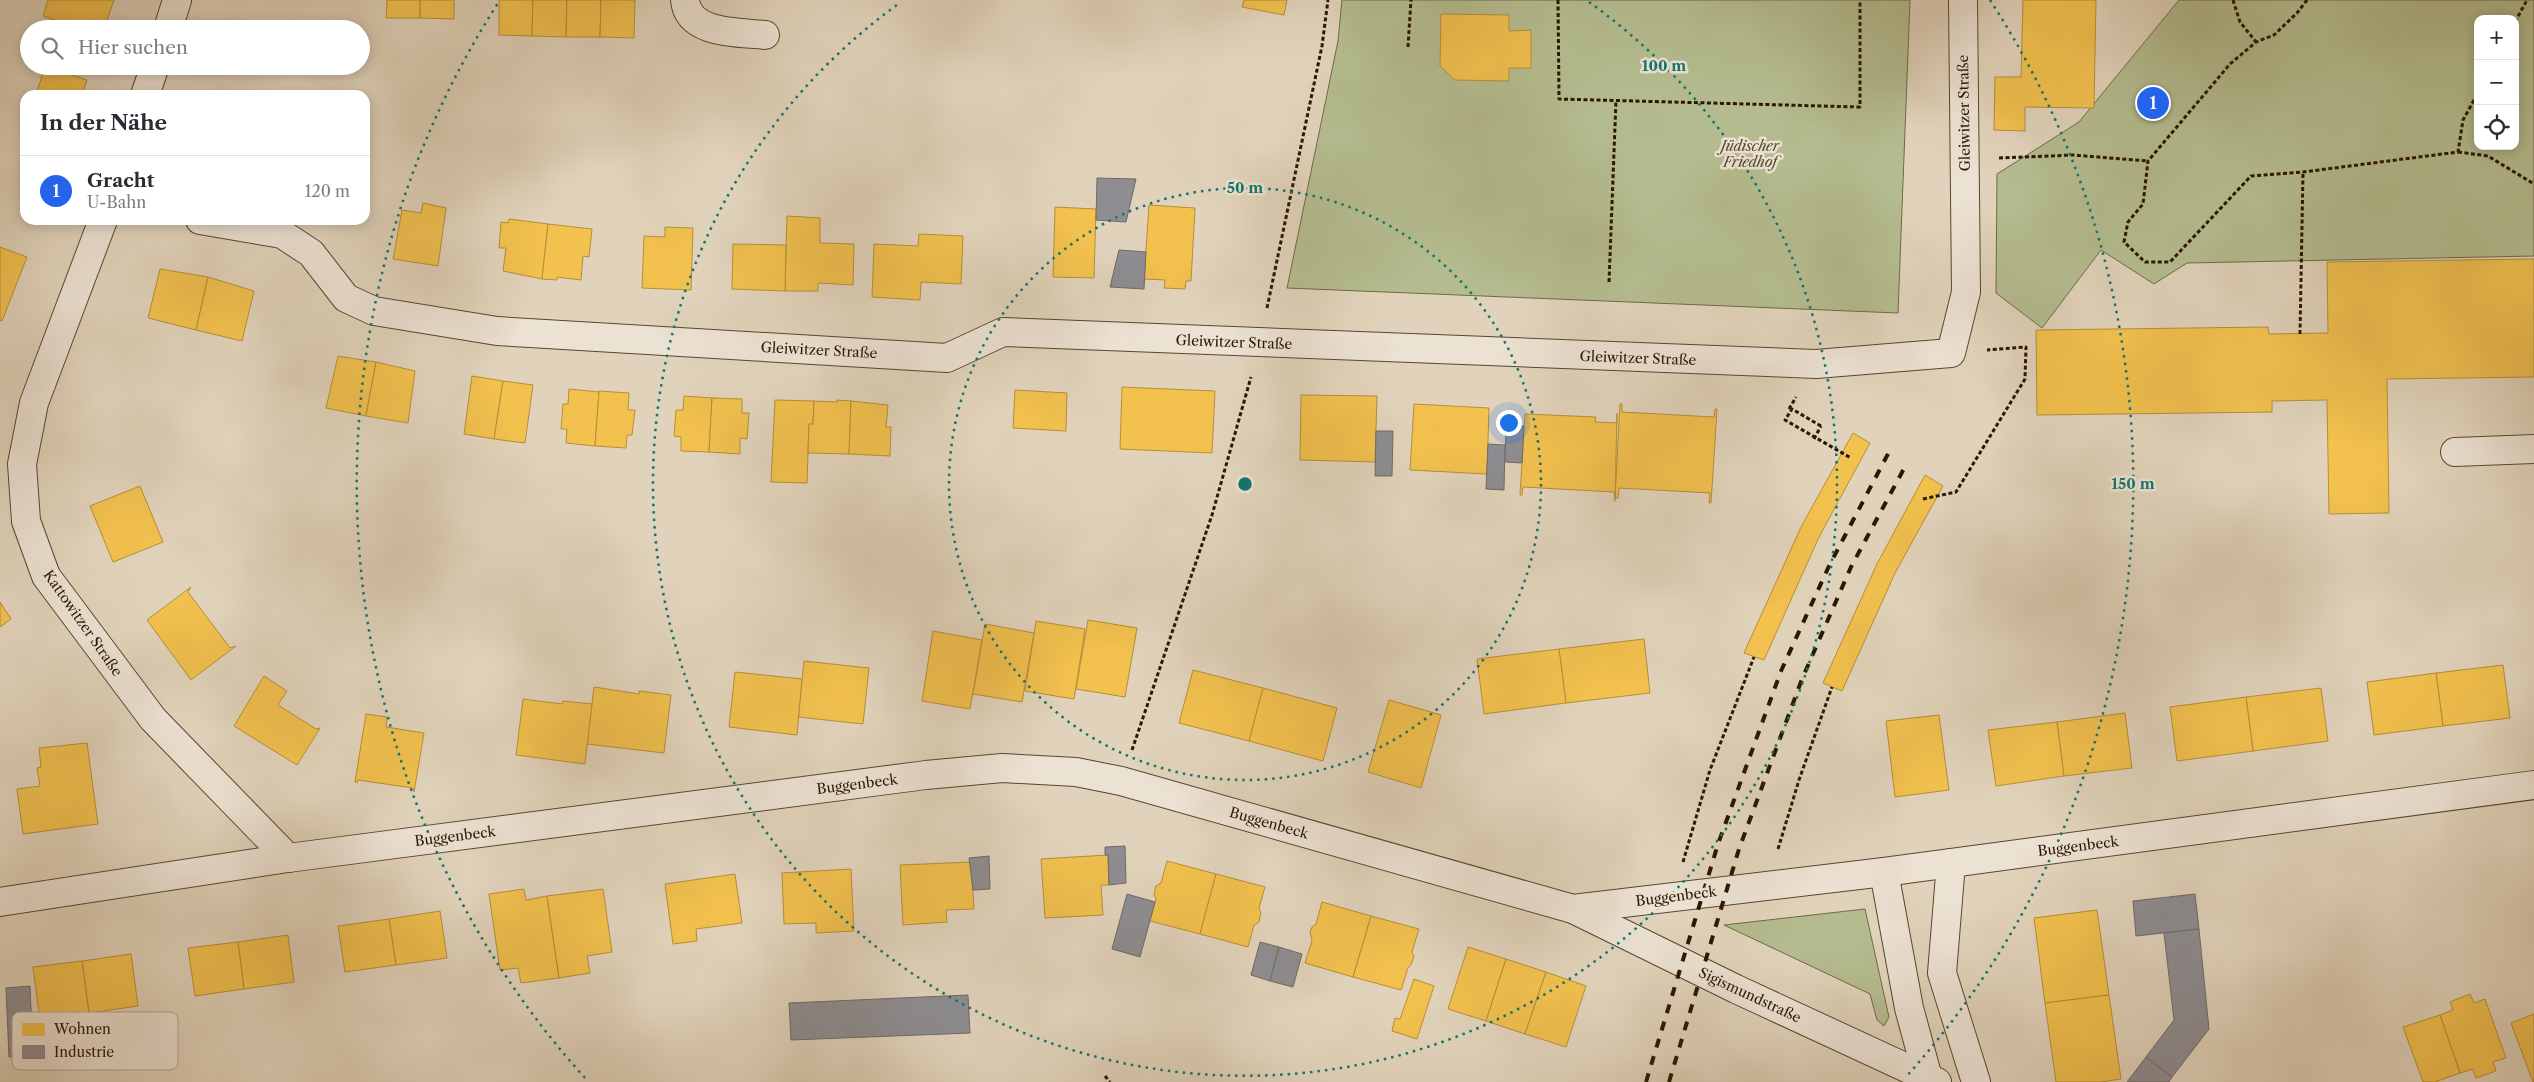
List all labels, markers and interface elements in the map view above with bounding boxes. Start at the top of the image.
map controls [2474,15,2519,150]
button: + [2474,15,2519,60]
search box [20,20,370,75]
icon: search [38,34,66,62]
text: Hier suchen [78,36,188,59]
street label: Gleiwitzer Straße [1954,54,1974,172]
text: 100 m [1642,56,1686,75]
button: − [2474,60,2519,105]
pin: 1 [2137,84,2169,122]
button: locate [2474,105,2519,150]
text: In der Nähe [40,110,167,135]
park label: Jüdischer Friedhof [1717,137,1782,171]
text: Gracht [87,169,154,192]
text: 50 m [1227,178,1263,197]
text: 1 [52,181,60,201]
text: 120 m [305,181,350,201]
text: U-Bahn [87,192,146,212]
street label: Gleiwitzer Straße [1175,331,1293,353]
street label: Gleiwitzer Straße [760,338,878,362]
street label: Gleiwitzer Straße [1579,347,1697,369]
your location [1496,410,1522,436]
text: 150 m [2111,474,2155,493]
centre of rings [1236,475,1254,493]
street label: Kattowitzer Straße [40,566,127,680]
street label: Buggenbeck [816,770,899,798]
street label: Buggenbeck [1227,803,1311,843]
street label: Buggenbeck [414,822,497,850]
street label: Buggenbeck [2037,832,2120,860]
street label: Buggenbeck [1635,882,1718,910]
street label: Sigismundstraße [1696,963,1804,1027]
legend [12,1012,178,1070]
text: Wohnen [53,1020,111,1038]
text: Industrie [54,1043,114,1061]

